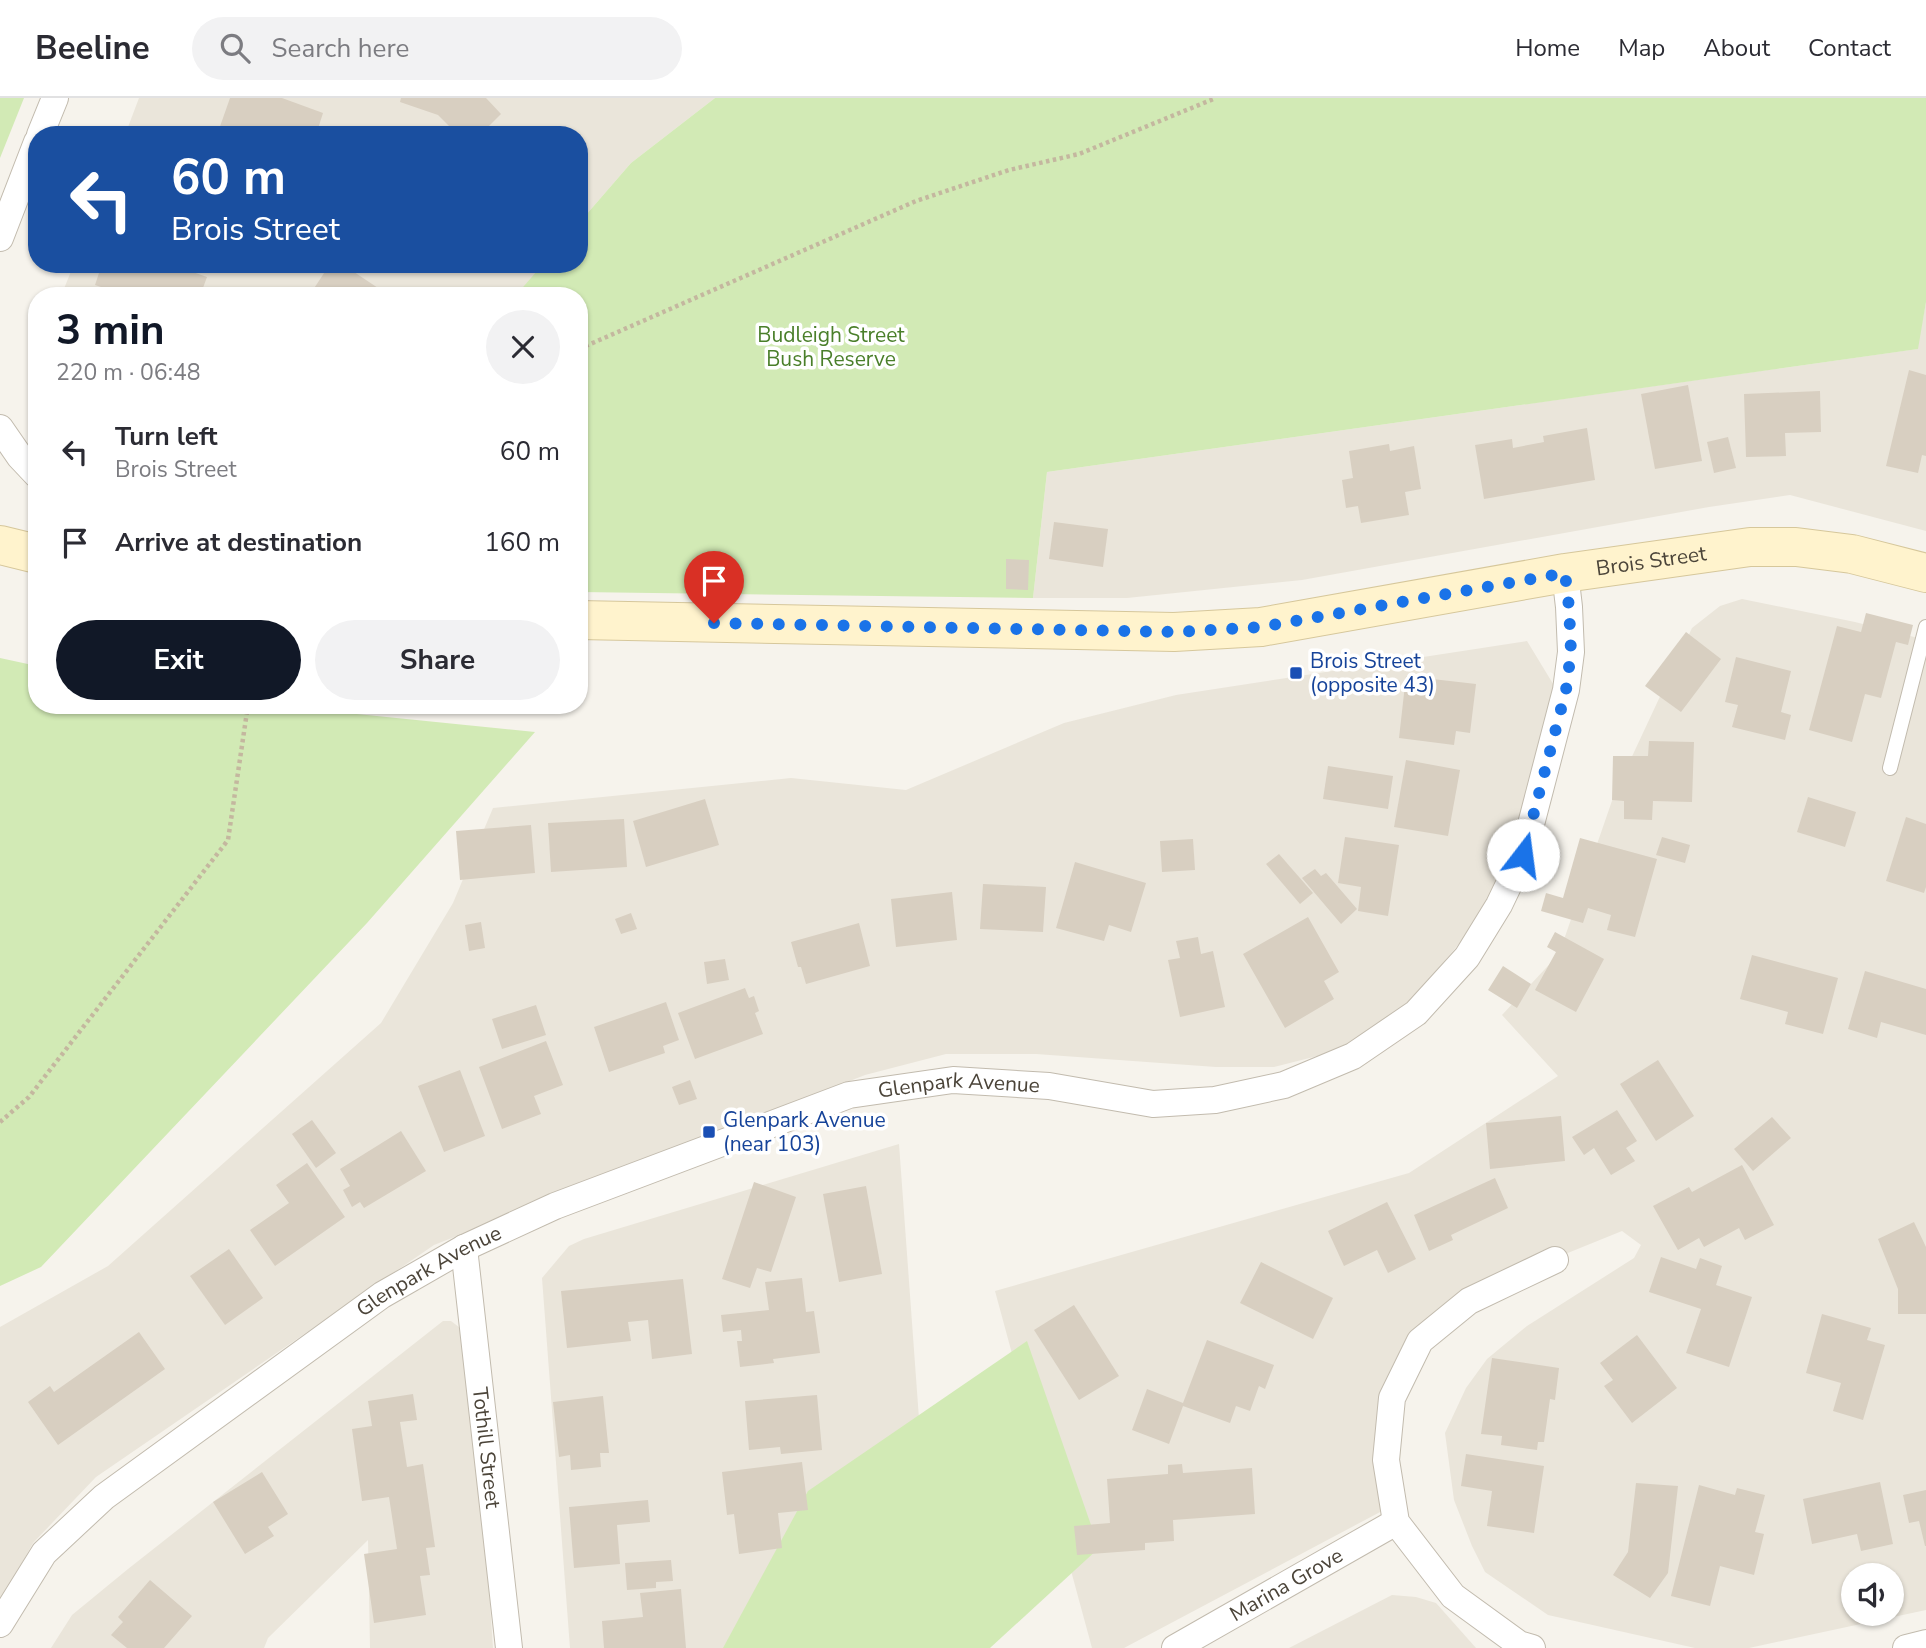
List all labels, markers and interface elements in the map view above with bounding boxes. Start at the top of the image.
search box [192,17,682,80]
text: Beeline [35,26,150,71]
icon: search [216,29,254,67]
text: Search here [272,31,409,66]
text: Home [1515,32,1580,64]
text: Map [1618,32,1665,64]
text: About [1703,32,1770,64]
text: Contact [1808,32,1891,64]
text: 60 m [171,144,286,211]
icon: left [56,154,147,245]
text: Brois Street [171,208,340,251]
text: 3 min [56,302,165,359]
button: close [486,310,560,384]
park label: Budleigh Street Bush Reserve [757,321,905,373]
text: 220 m · 06:48 [56,357,201,388]
text: Turn left [115,419,218,454]
icon: left [56,433,94,471]
text: 60 m [500,434,560,469]
text: Brois Street [115,454,237,485]
icon: arrive [56,524,94,562]
text: Arrive at destination [115,525,362,560]
text: 160 m [484,525,560,560]
street label: Brois Street [1594,539,1709,582]
pin [684,551,744,623]
icon: arrive [695,562,733,600]
button: Exit [56,620,301,700]
button: Share [315,620,560,700]
place label: Brois Street (opposite 43) [1310,647,1435,699]
marker: Brois Street (opposite 43) [1288,665,1304,681]
position arrow [1486,818,1560,892]
street label: Glenpark Avenue [876,1066,1041,1105]
place label: Glenpark Avenue (near 103) [723,1106,886,1158]
marker: Glenpark Avenue (near 103) [701,1124,717,1140]
street label: Glenpark Avenue [351,1219,506,1323]
street label: Tothill Street [466,1386,507,1511]
street label: Marina Grove [1225,1541,1348,1628]
map controls [1841,1563,1904,1626]
button: sound [1841,1563,1904,1626]

